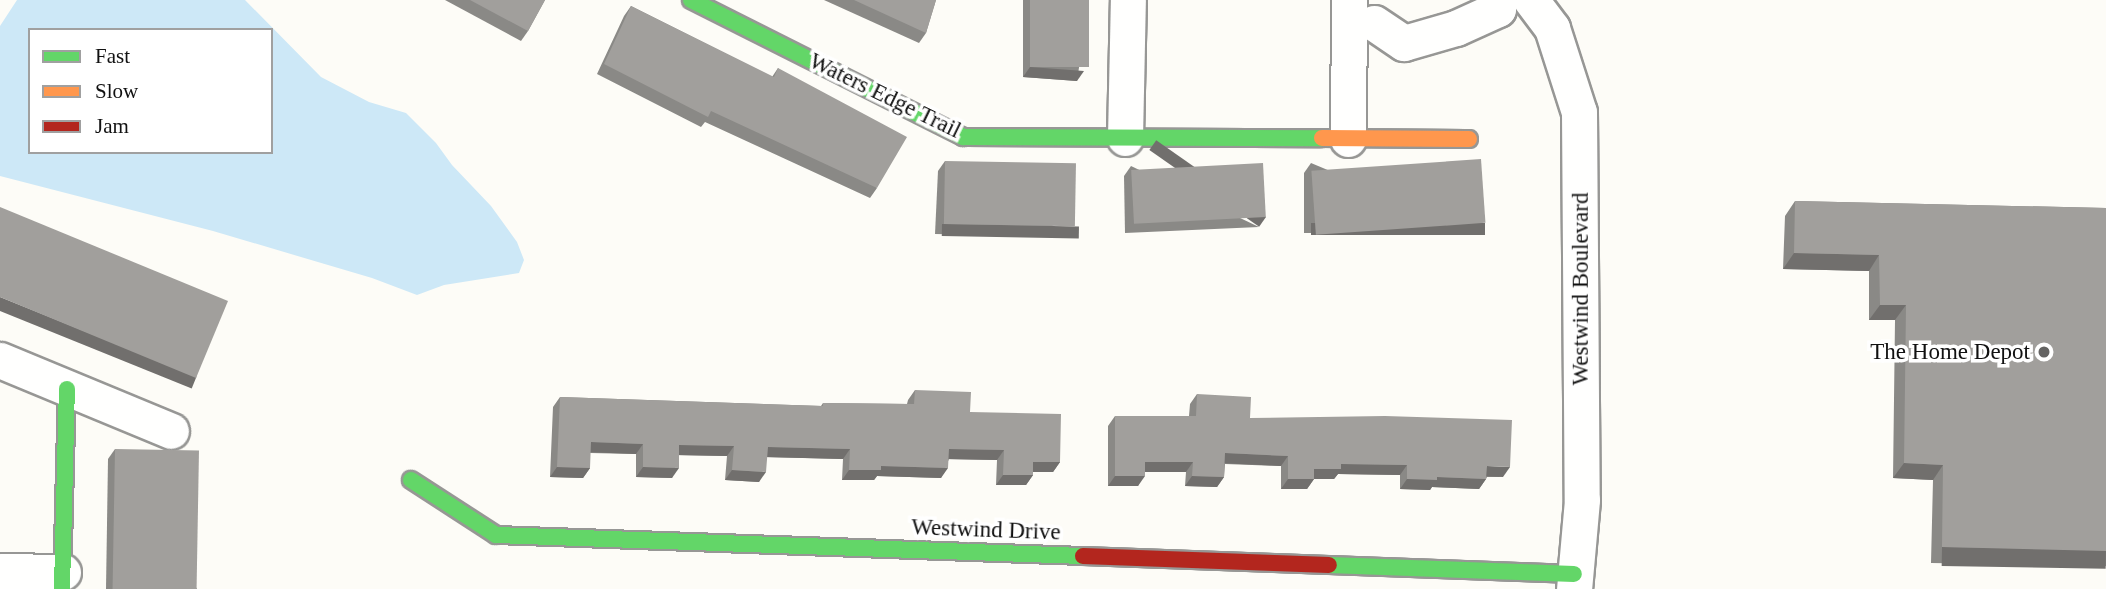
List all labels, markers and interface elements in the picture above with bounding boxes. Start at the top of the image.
legend [28,28,273,154]
text: Fast [95,44,130,68]
street label: Waters Edge Trail [804,47,966,145]
text: Slow [95,79,138,103]
text: Jam [95,114,129,138]
street label: Westwind Boulevard [1567,193,1595,385]
place label: The Home Depot [1870,338,2030,366]
marker: The Home Depot [2036,344,2052,360]
street label: Westwind Drive [911,514,1061,546]

